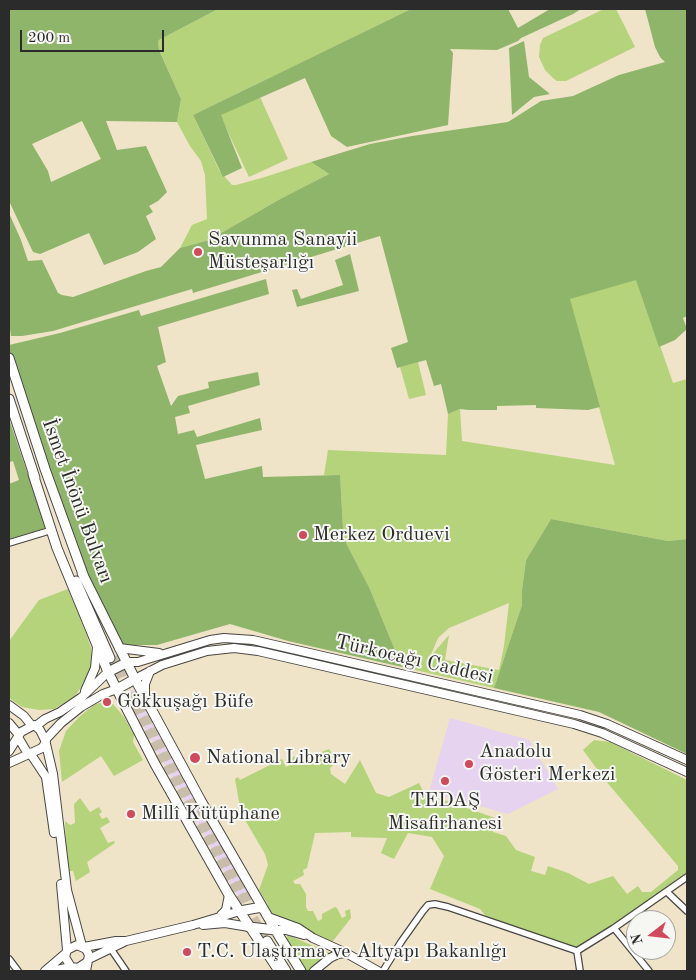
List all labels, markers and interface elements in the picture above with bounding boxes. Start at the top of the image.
scale bar [22,20,166,52]
text: 200 m [28,31,70,46]
place label: Savunma Sanayii Müsteşarlığı [208,228,357,275]
marker: Savunma Sanayii Müsteşarlığı [192,246,204,258]
street label: İsmet İnönü Bulvarı [36,415,118,587]
place label: Merkez Orduevi [313,523,450,547]
marker: Merkez Orduevi [297,529,309,541]
street label: Türkocağı Caddesi [333,630,495,690]
place label: Gökkuşağı Büfe [117,690,253,714]
marker: Gökkuşağı Büfe [101,696,113,708]
place label: Anadolu Gösteri Merkezi [479,740,615,787]
place label: National Library [206,746,351,770]
marker: National Library [188,751,202,765]
marker: Anadolu Gösteri Merkezi [463,758,475,770]
marker: TEDAŞ Misafirhanesi [439,775,451,787]
place label: TEDAŞ Misafirhanesi [388,789,502,836]
place label: Millî Kütüphane [141,802,280,826]
marker: Millî Kütüphane [125,808,137,820]
north arrow [626,910,676,960]
text: N [629,932,646,946]
place label: T.C. Ulaştırma ve Altyapı Bakanlığı [197,940,507,964]
marker: T.C. Ulaştırma ve Altyapı Bakanlığı [181,946,193,958]

